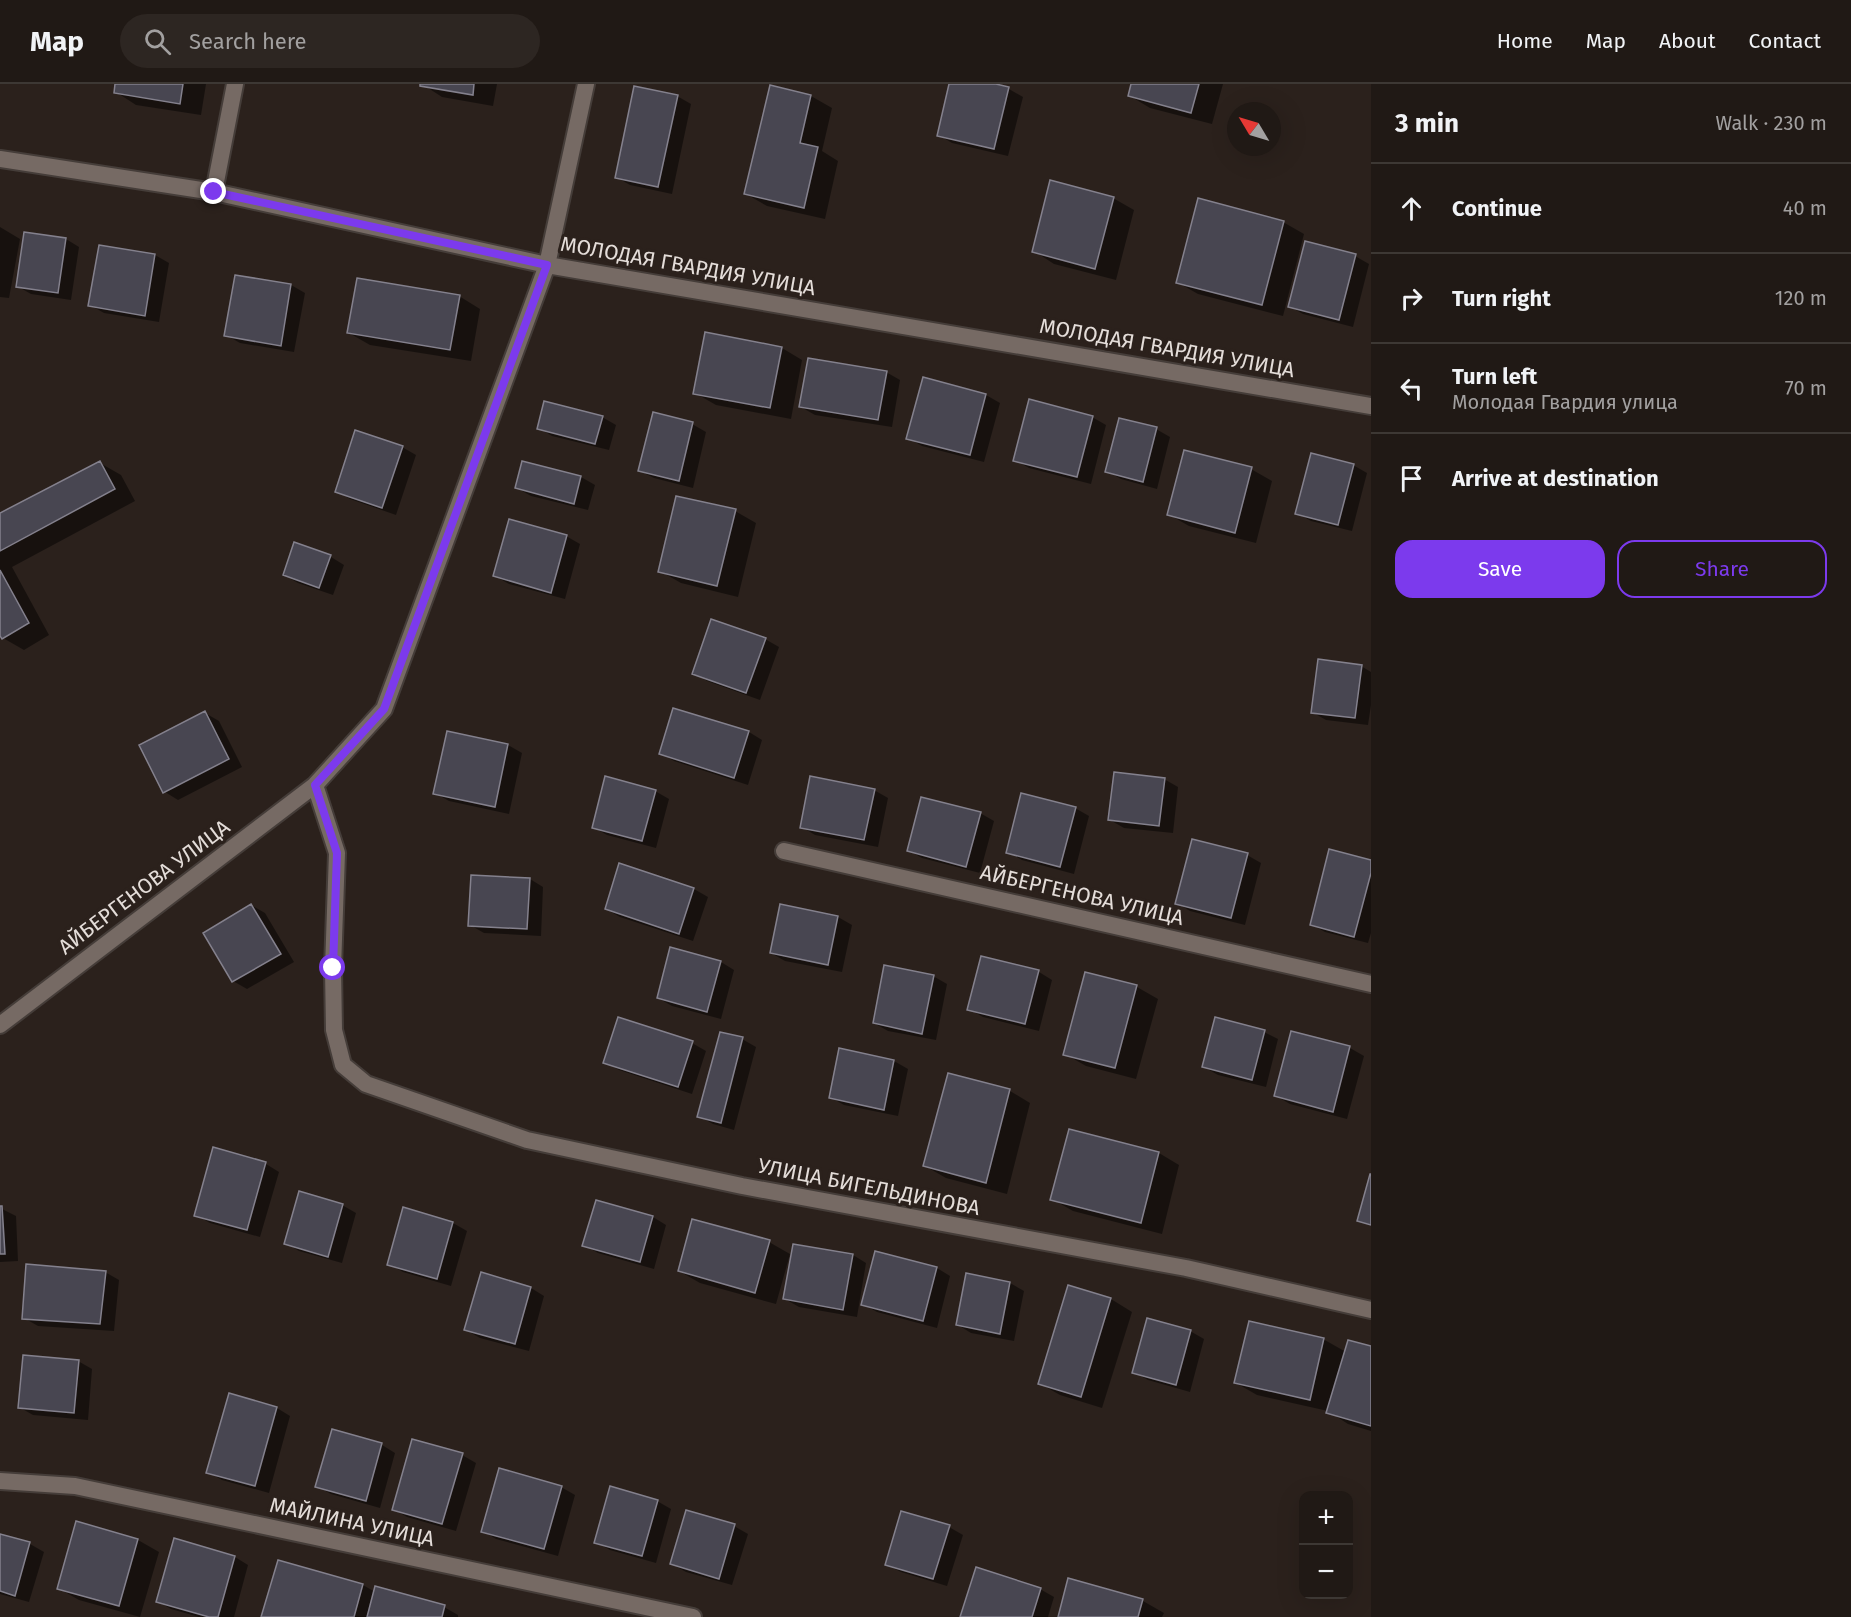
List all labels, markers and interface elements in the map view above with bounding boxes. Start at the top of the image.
search box [120,14,540,68]
text: Map [30,25,84,58]
icon: search [141,25,174,58]
text: Search here [189,28,307,55]
text: Home [1497,28,1553,54]
text: Map [1586,28,1626,54]
text: About [1659,28,1716,54]
text: Contact [1749,28,1821,54]
north arrow [1227,102,1281,156]
text: 3 min [1395,108,1459,139]
text: Walk · 230 m [1716,111,1827,135]
route end [200,178,226,204]
icon: ahead [1395,192,1428,225]
text: Continue [1452,195,1542,222]
text: 40 m [1783,196,1827,220]
street label: МОЛОДАЯ ГВАРДИЯ УЛИЦА [558,231,818,301]
icon: right [1395,282,1428,315]
text: Turn right [1452,285,1551,312]
text: 120 m [1775,286,1827,310]
street label: МОЛОДАЯ ГВАРДИЯ УЛИЦА [1037,313,1297,383]
text: Turn left [1452,363,1537,390]
icon: left [1395,372,1428,405]
text: 70 m [1785,376,1827,400]
text: Молодая Гвардия улица [1452,390,1678,414]
icon: arrive [1395,462,1428,495]
text: Arrive at destination [1452,465,1659,492]
button: Save [1395,540,1605,598]
button: Share [1617,540,1827,598]
street label: АЙБЕРГЕНОВА УЛИЦА [53,814,235,960]
street label: АЙБЕРГЕНОВА УЛИЦА [978,859,1186,931]
route start [319,954,345,980]
street label: УЛИЦА БИГЕЛЬДИНОВА [756,1153,982,1221]
map controls [1299,1491,1353,1599]
button: + [1299,1491,1353,1545]
street label: МАЙЛИНА УЛИЦА [267,1492,437,1552]
button: − [1299,1545,1353,1599]

